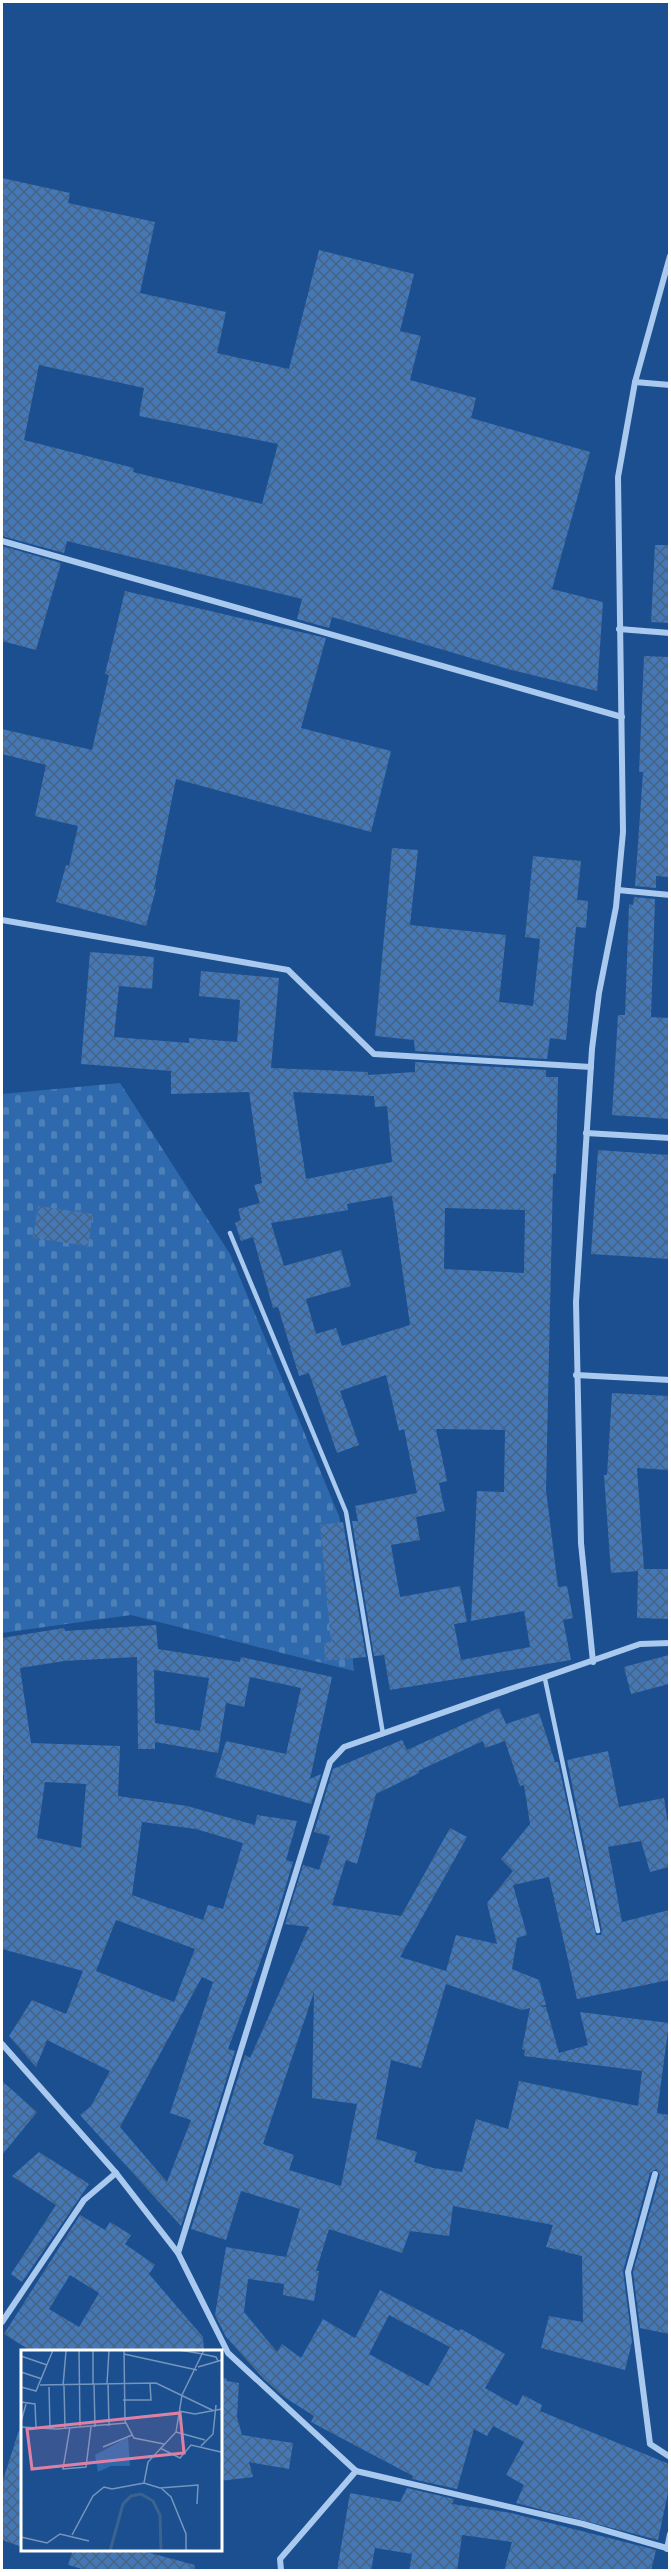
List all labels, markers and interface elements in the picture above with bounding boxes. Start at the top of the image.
inset map [21,2350,222,2551]

